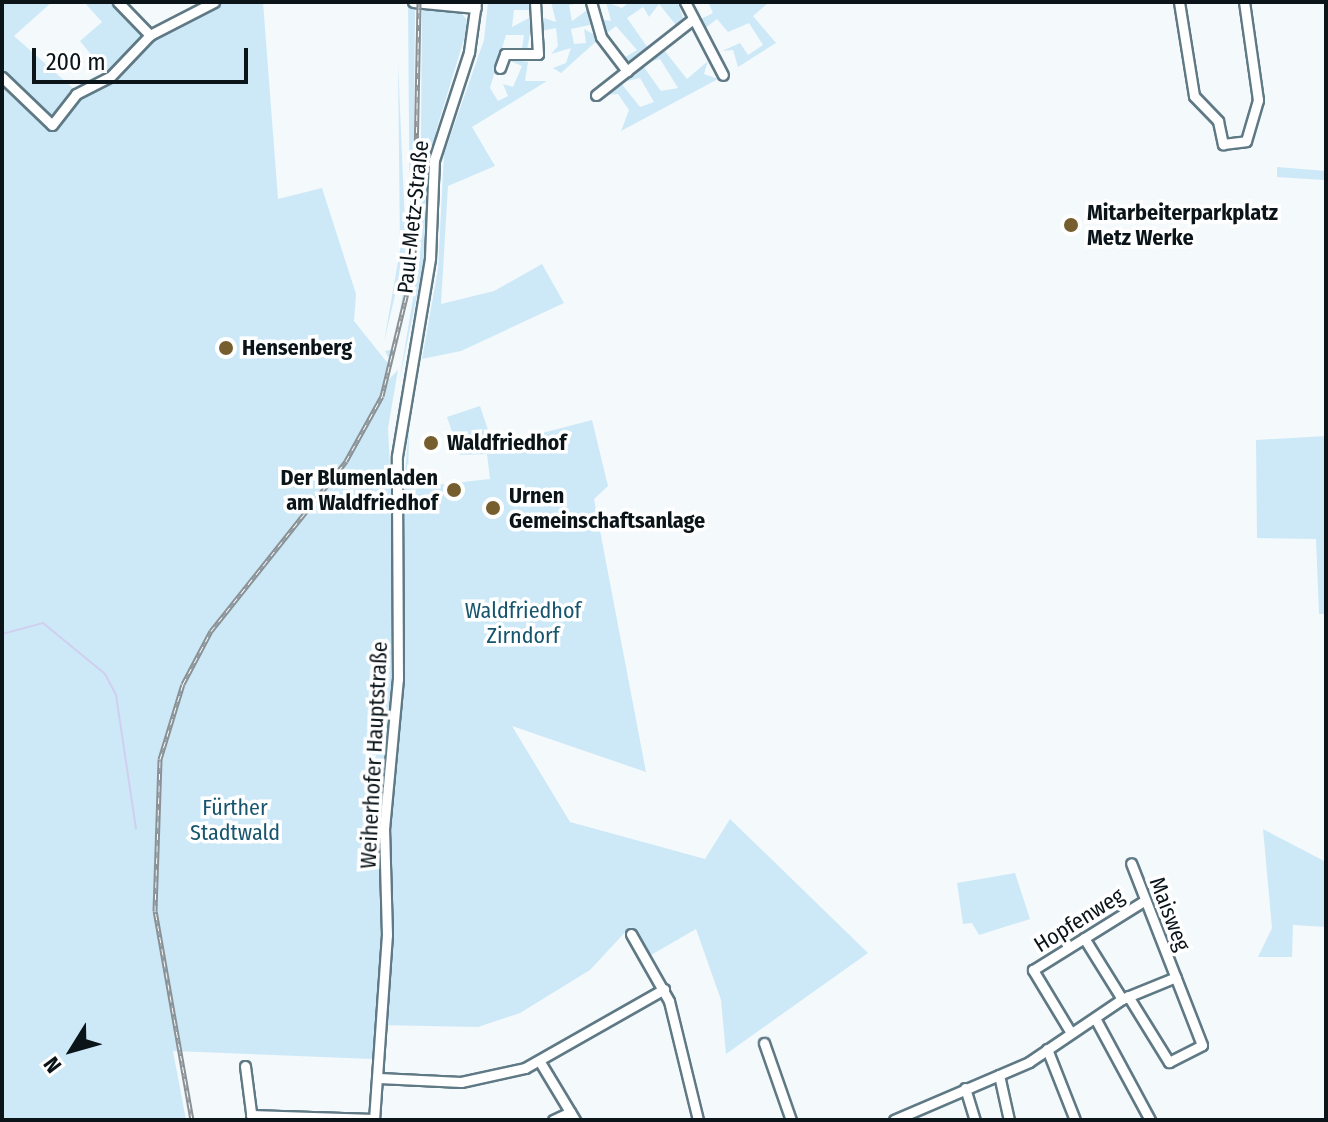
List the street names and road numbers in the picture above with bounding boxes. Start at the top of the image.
street label: Paul-Metz-Straße [392,139,434,295]
street label: Weiherhofer Hauptstraße [355,641,393,869]
street label: Maisweg [1144,873,1196,955]
street label: Hopfenweg [1029,882,1129,958]

